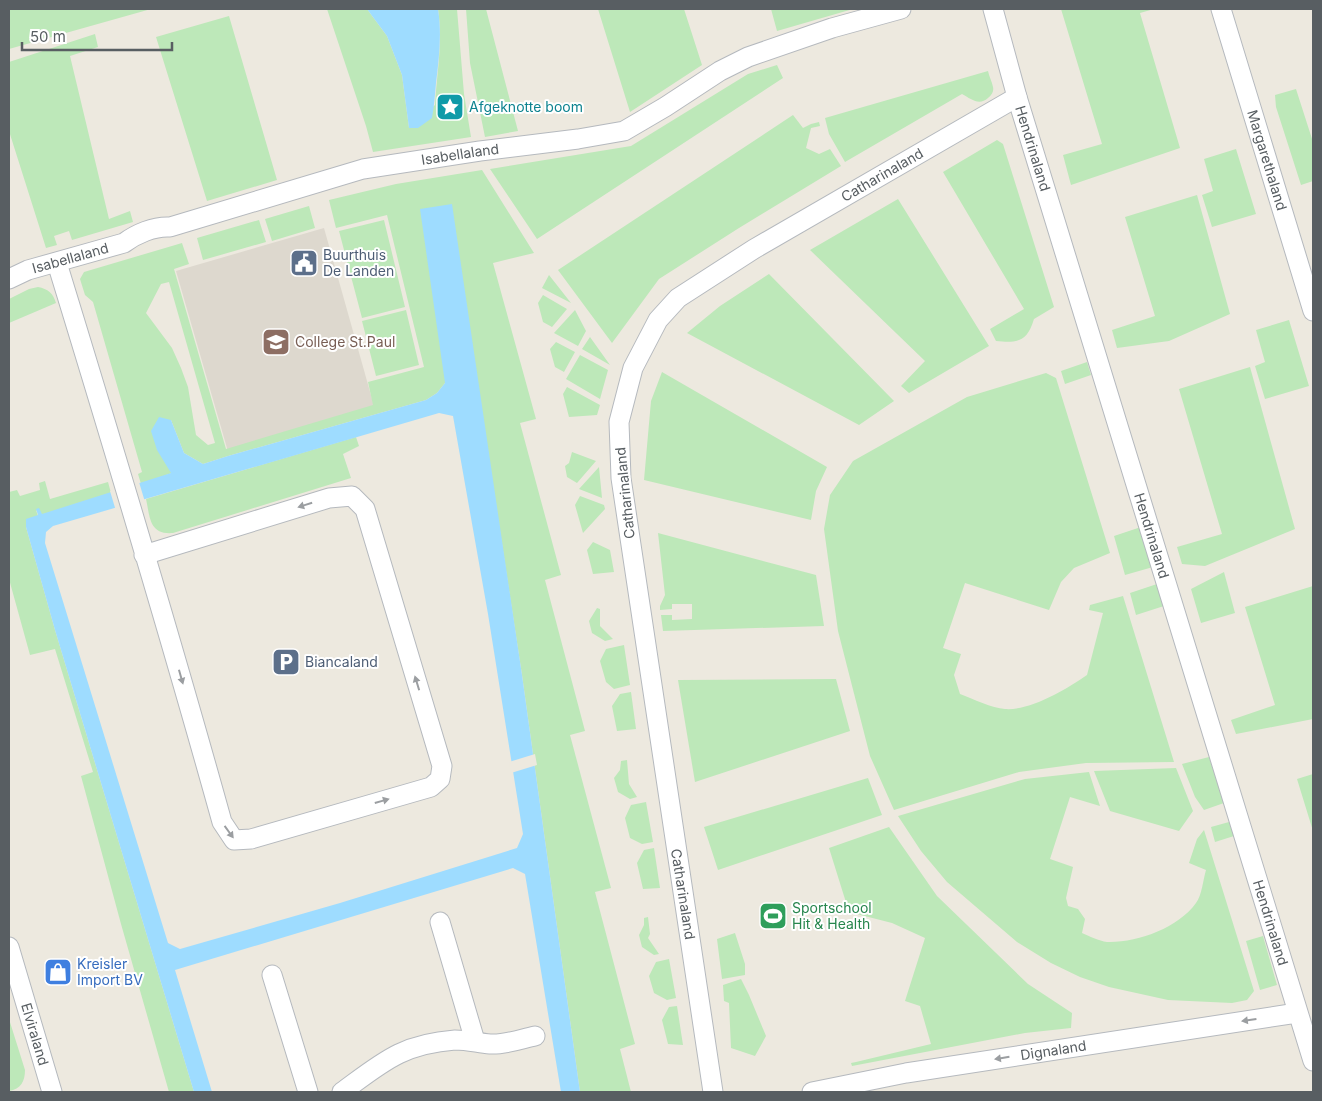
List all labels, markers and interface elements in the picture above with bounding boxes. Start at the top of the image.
scale bar [22,20,172,52]
text: 50 m [30,27,66,46]
place icon: Afgeknotte boom [435,92,465,122]
place label: Afgeknotte boom [469,98,583,115]
street label: Hendrinaland [1012,103,1054,193]
street label: Margarethaland [1244,108,1291,212]
street label: Isabellaland [420,140,500,168]
street label: Catharinaland [838,144,926,205]
street label: Isabellaland [30,239,110,276]
place label: Buurthuis De Landen [323,246,394,279]
public building icon: Buurthuis De Landen [289,248,319,278]
school or university icon: College St.Paul [261,327,291,357]
place label: College St.Paul [295,333,395,350]
street label: Catharinaland [611,446,638,540]
street label: Hendrinaland [1131,491,1173,580]
one-way arrow [297,502,312,510]
parking icon: Biancaland [271,647,301,677]
place label: Biancaland [305,653,378,670]
one-way arrow [177,670,185,685]
one-way arrow [413,676,421,691]
one-way arrow [374,797,389,805]
one-way arrow [223,825,234,838]
street label: Catharinaland [668,847,699,941]
street label: Hendrinaland [1250,878,1292,967]
place label: Sportschool Hit & Health [792,899,872,932]
sports icon: Sportschool Hit & Health [758,901,788,931]
place label: Kreisler Import BV [77,955,143,988]
shop icon: Kreisler Import BV [43,957,73,987]
street label: Elviraland [18,1001,53,1067]
one-way arrow [1241,1016,1257,1024]
street label: Dignaland [1019,1036,1087,1063]
one-way arrow [994,1055,1010,1063]

